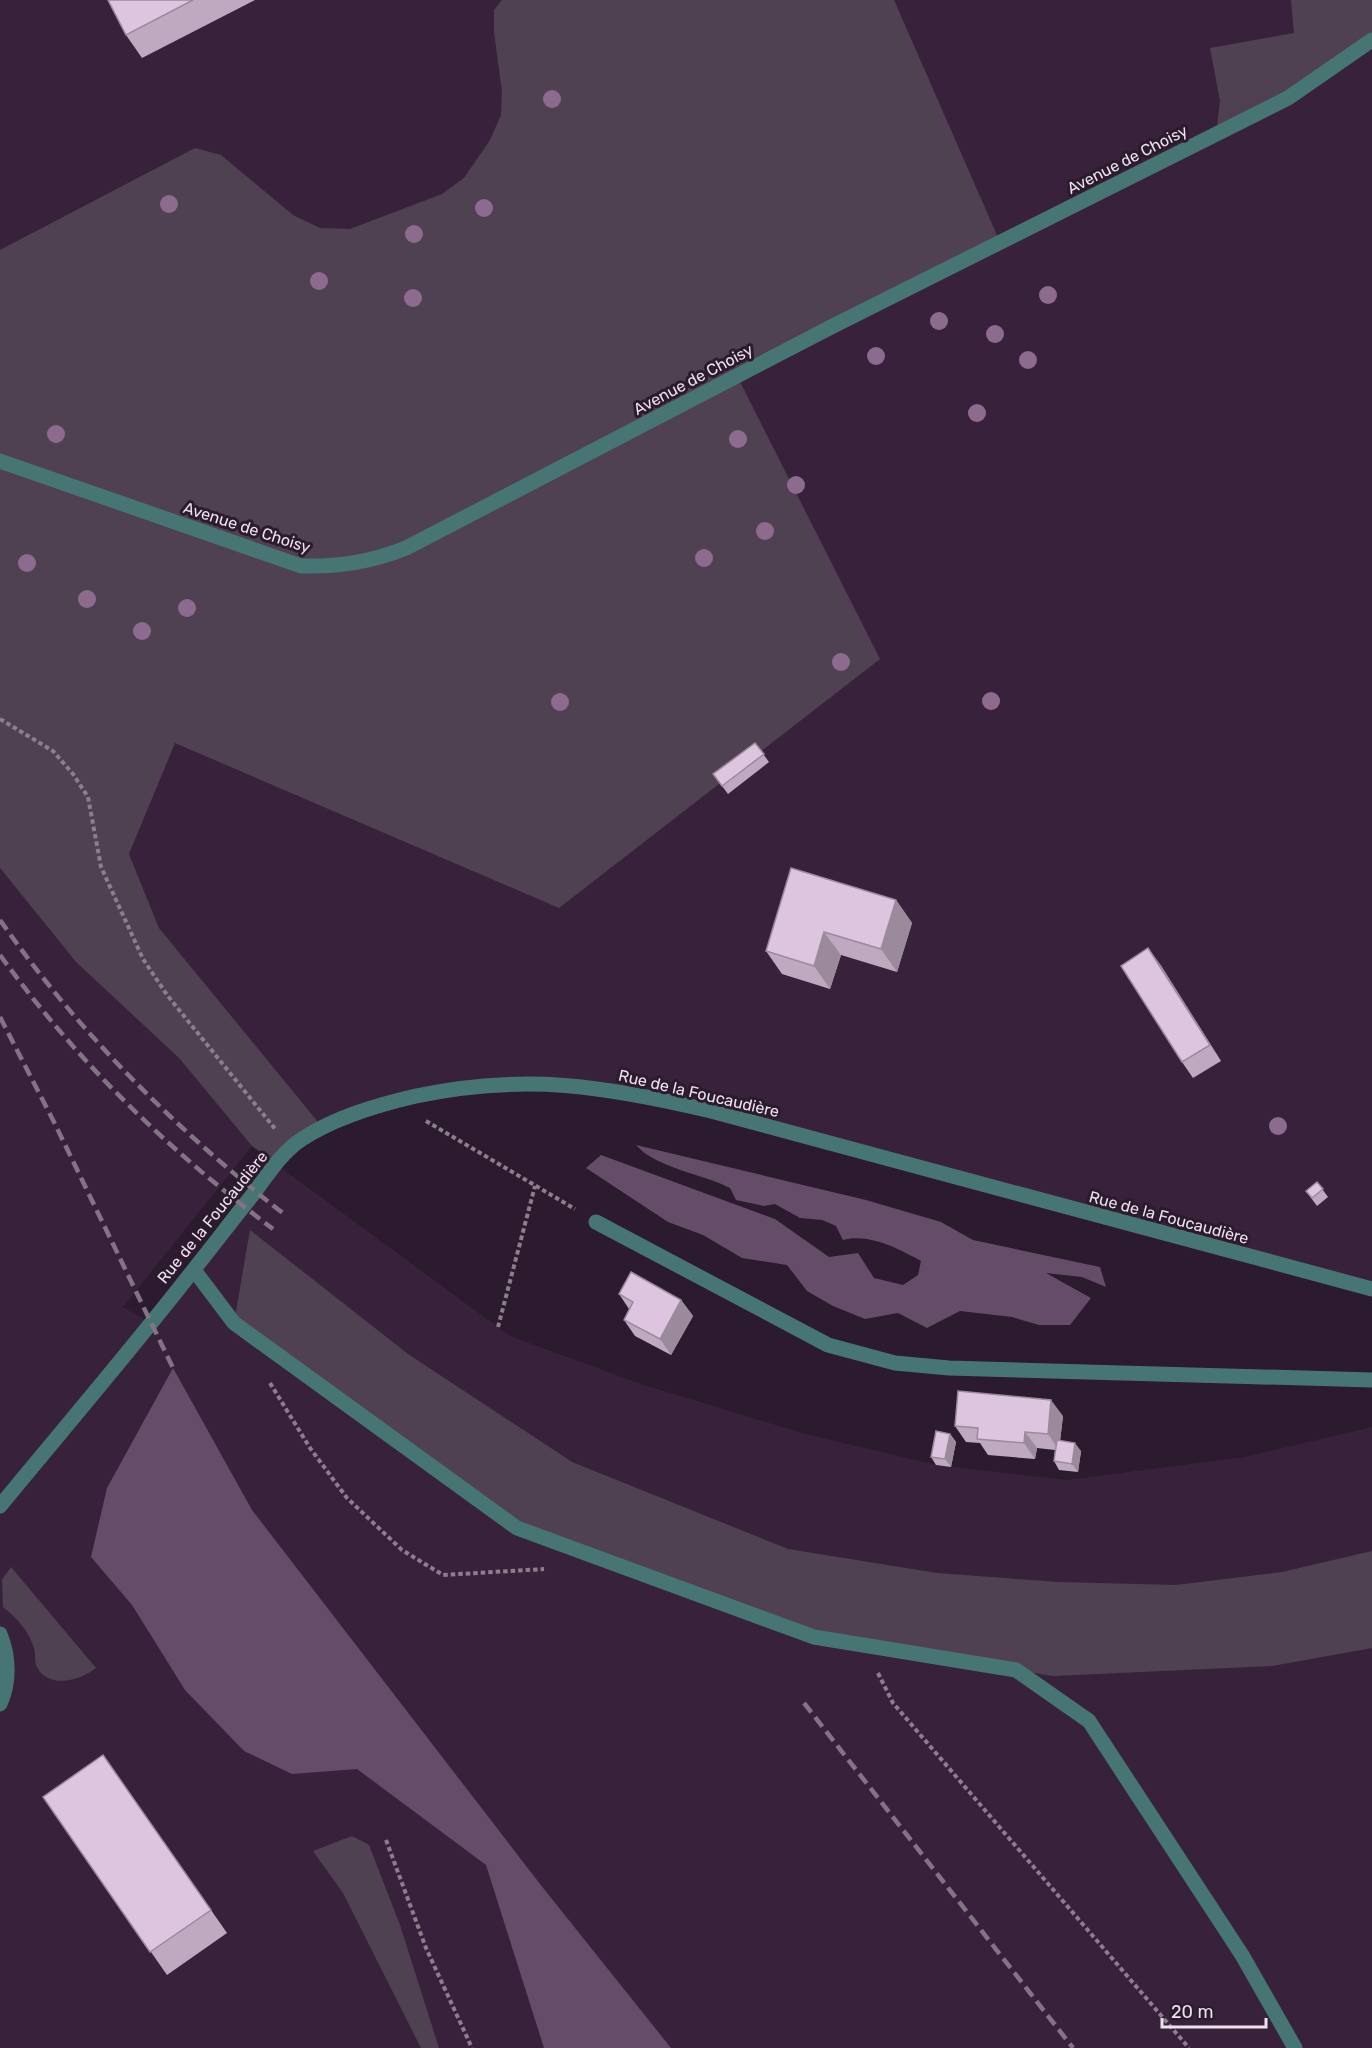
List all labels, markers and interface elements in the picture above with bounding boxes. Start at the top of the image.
street label: Avenue de Choisy [1064,121,1191,198]
street label: Avenue de Choisy [630,340,756,419]
street label: Avenue de Choisy [181,498,313,557]
street label: Rue de la Foucaudière [617,1066,781,1121]
street label: Rue de la Foucaudière [153,1147,272,1287]
street label: Rue de la Foucaudière [1087,1187,1251,1248]
scale bar [1162,1991,1266,2029]
text: 20 m [1171,2001,1213,2023]

